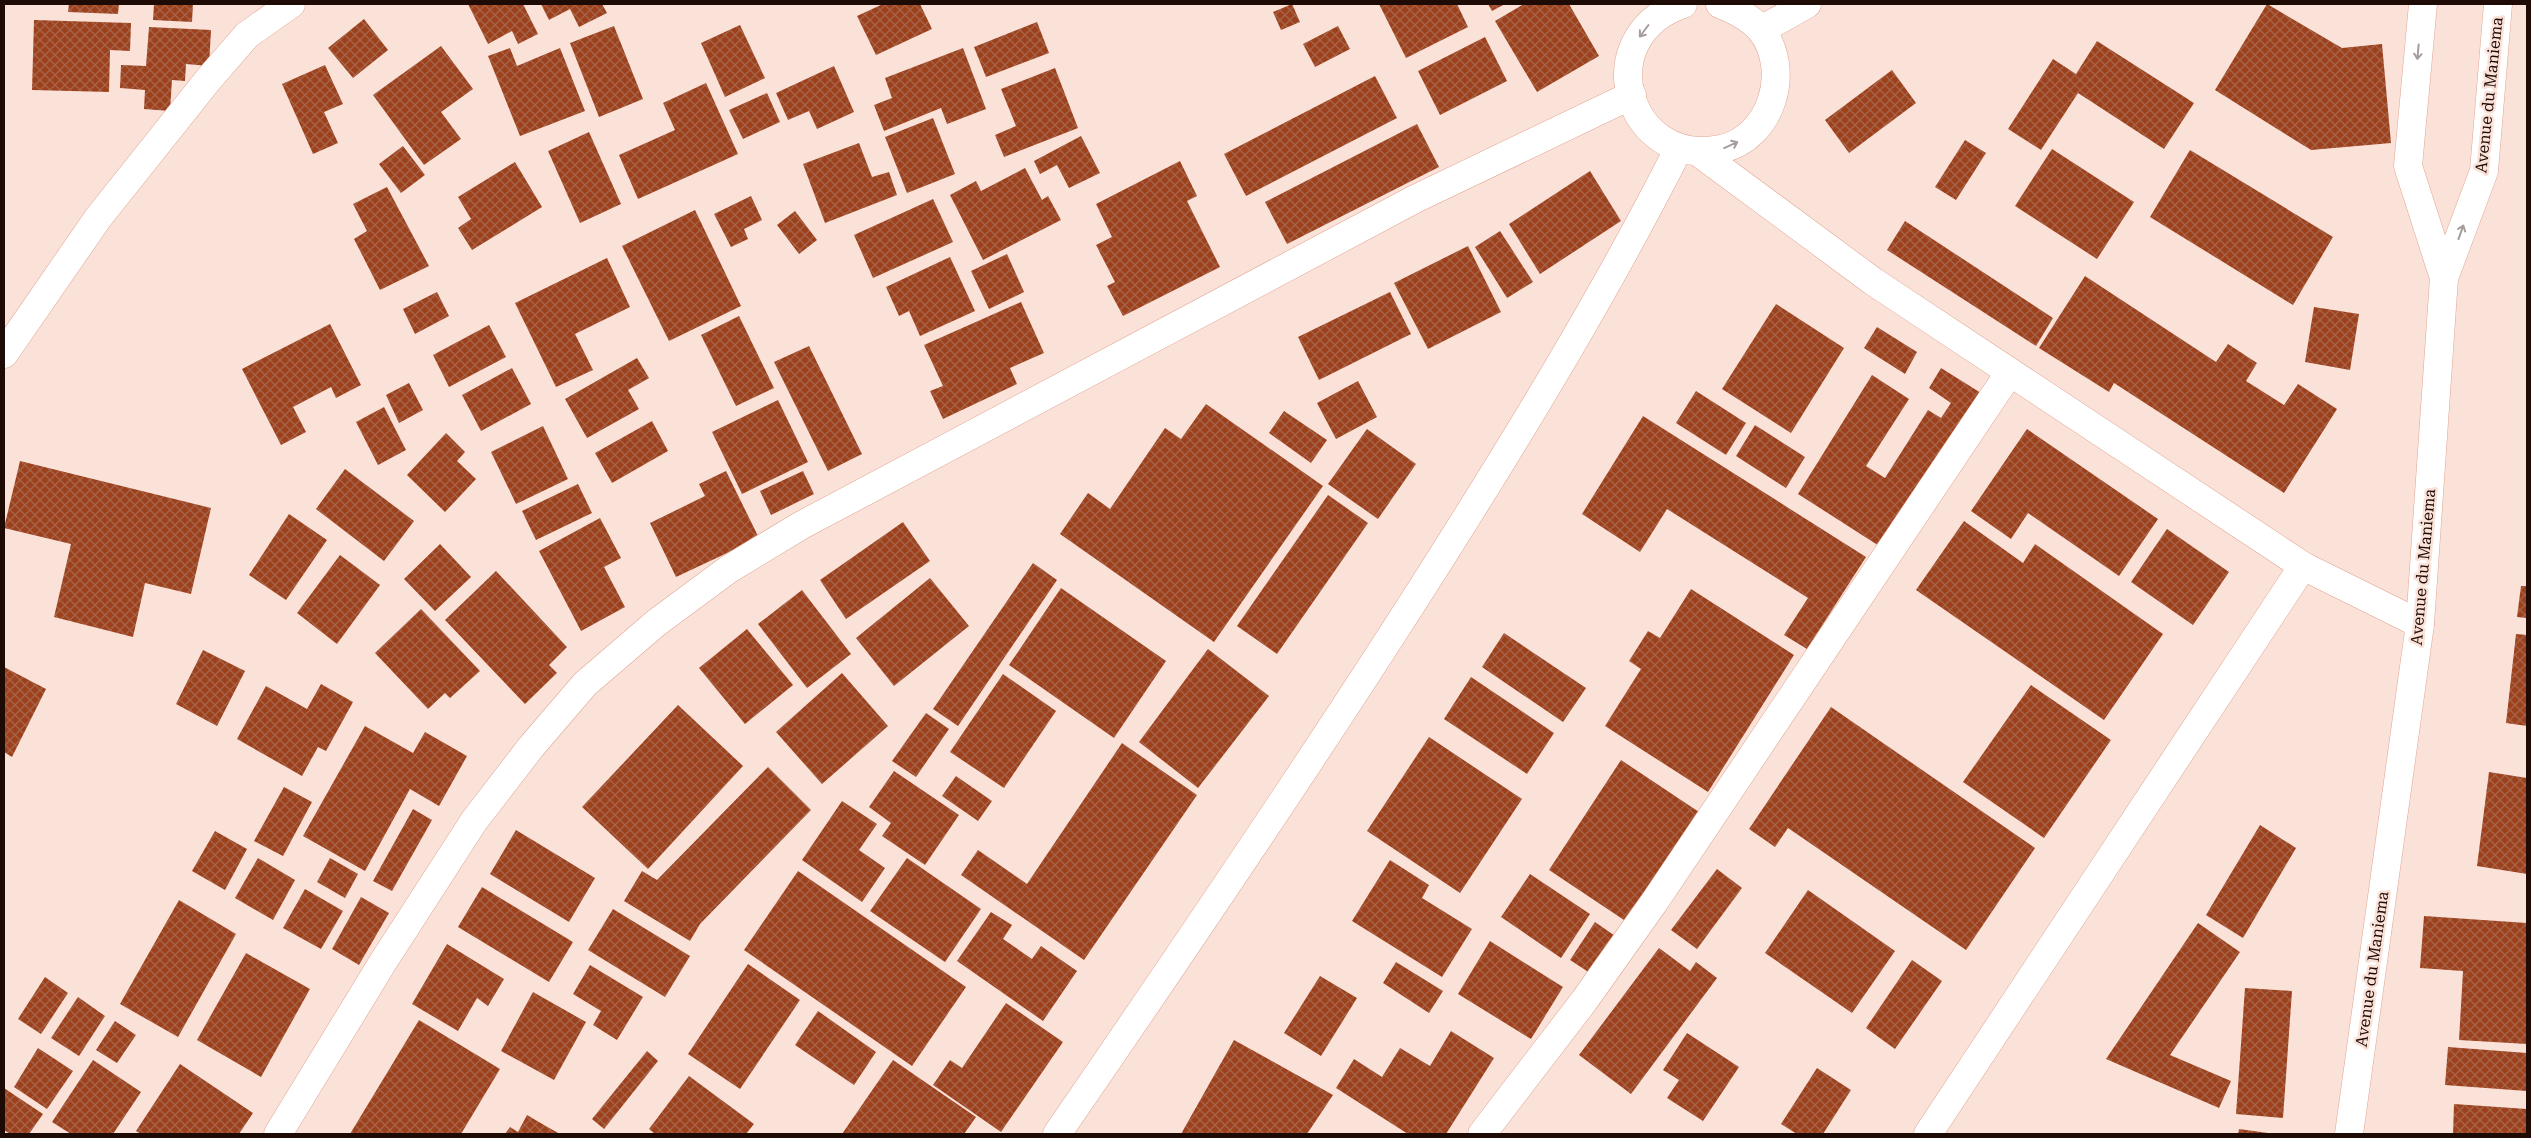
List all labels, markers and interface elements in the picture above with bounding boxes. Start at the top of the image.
street label: Avenue du Maniema [2471,16,2507,174]
one-way arrow [1639,24,1650,37]
one-way arrow [2414,44,2423,60]
one-way arrow [1723,139,1738,149]
one-way arrow [2457,225,2466,241]
street label: Avenue du Maniema [2407,488,2439,646]
street label: Avenue du Maniema [2352,890,2392,1048]

